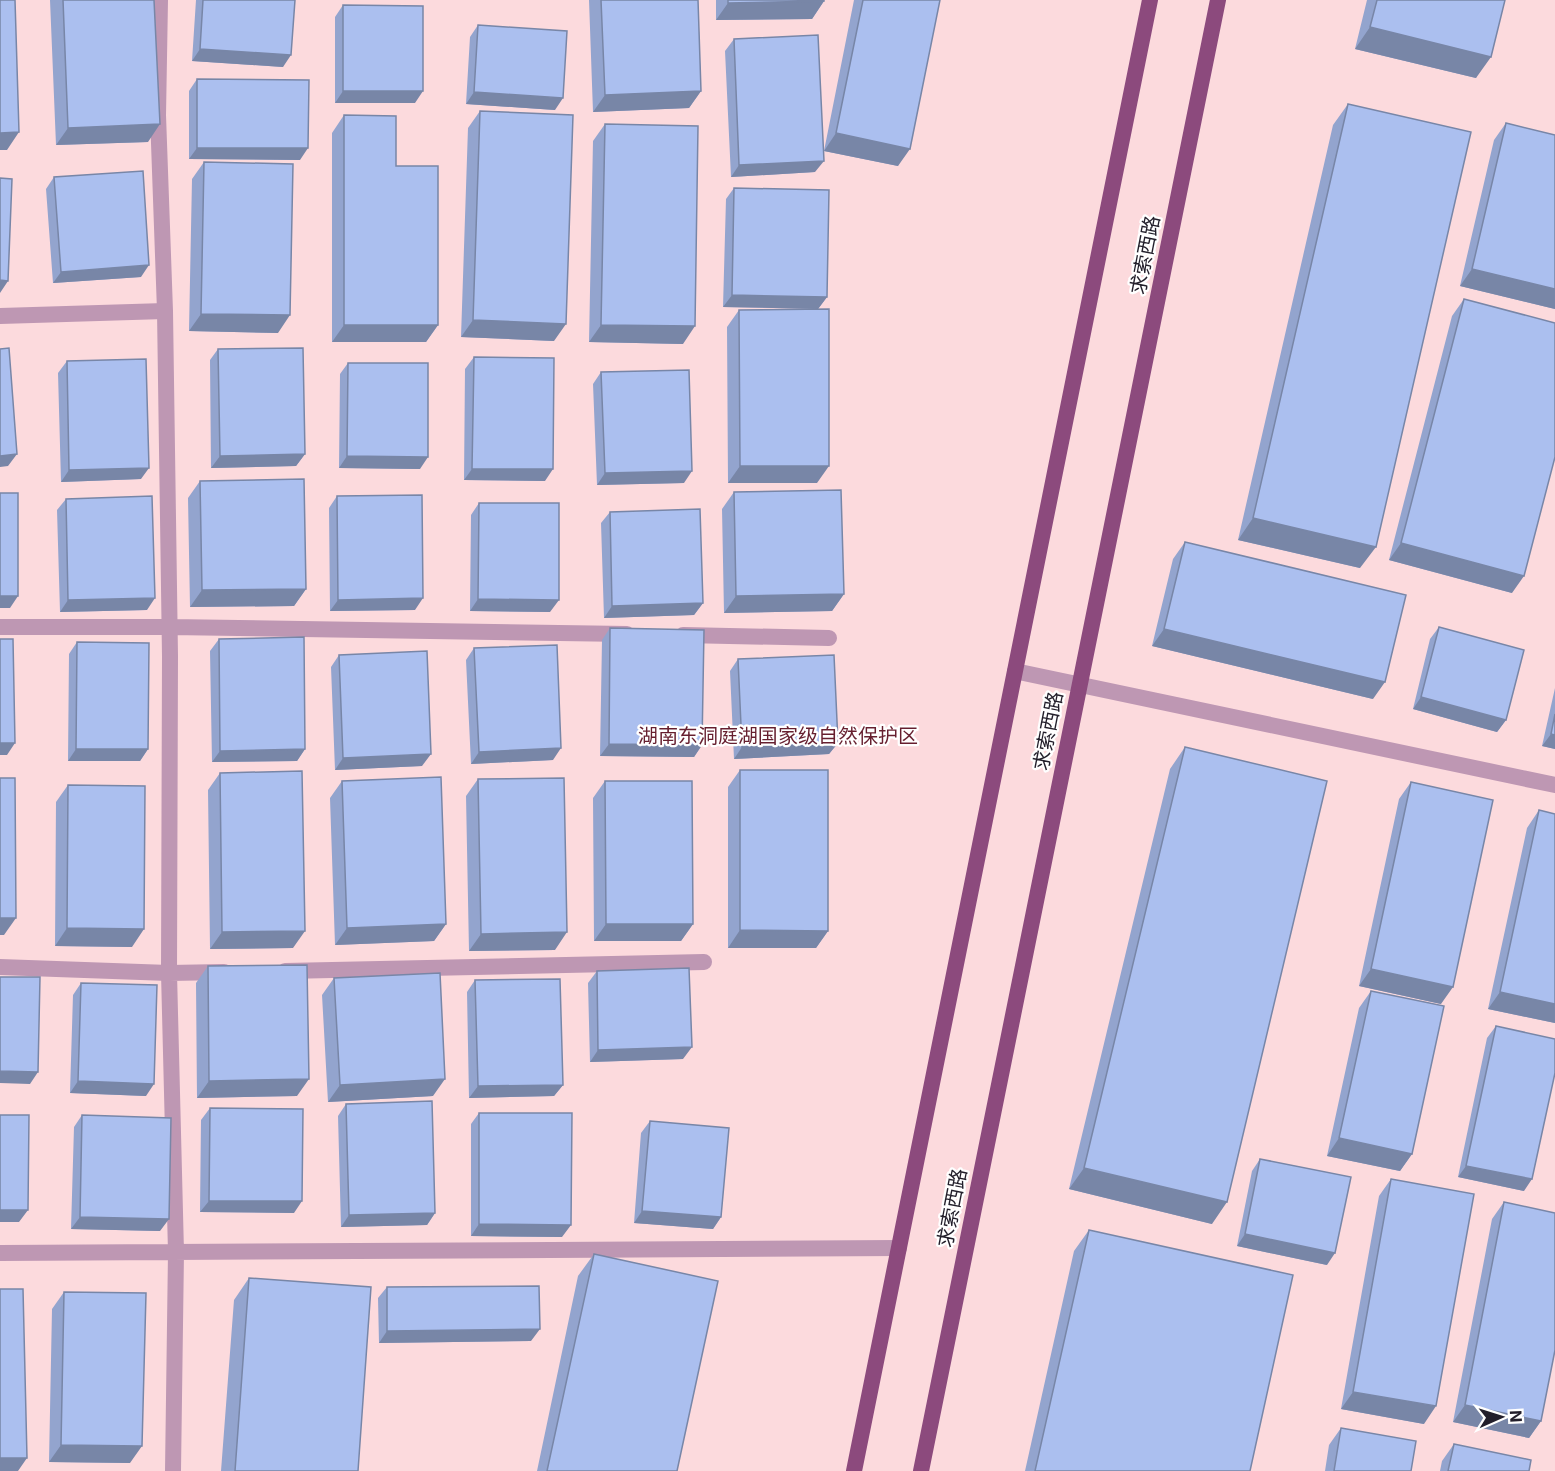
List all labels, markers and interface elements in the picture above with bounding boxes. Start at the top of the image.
street label: 求索西路 [1126,213,1164,297]
street label: 求索西路 [1029,689,1067,773]
park label: 湖南东洞庭湖国家级自然保护区 [638,724,918,748]
street label: 求索西路 [933,1166,971,1250]
north arrow [1471,1387,1531,1447]
text: N [1506,1410,1526,1423]

